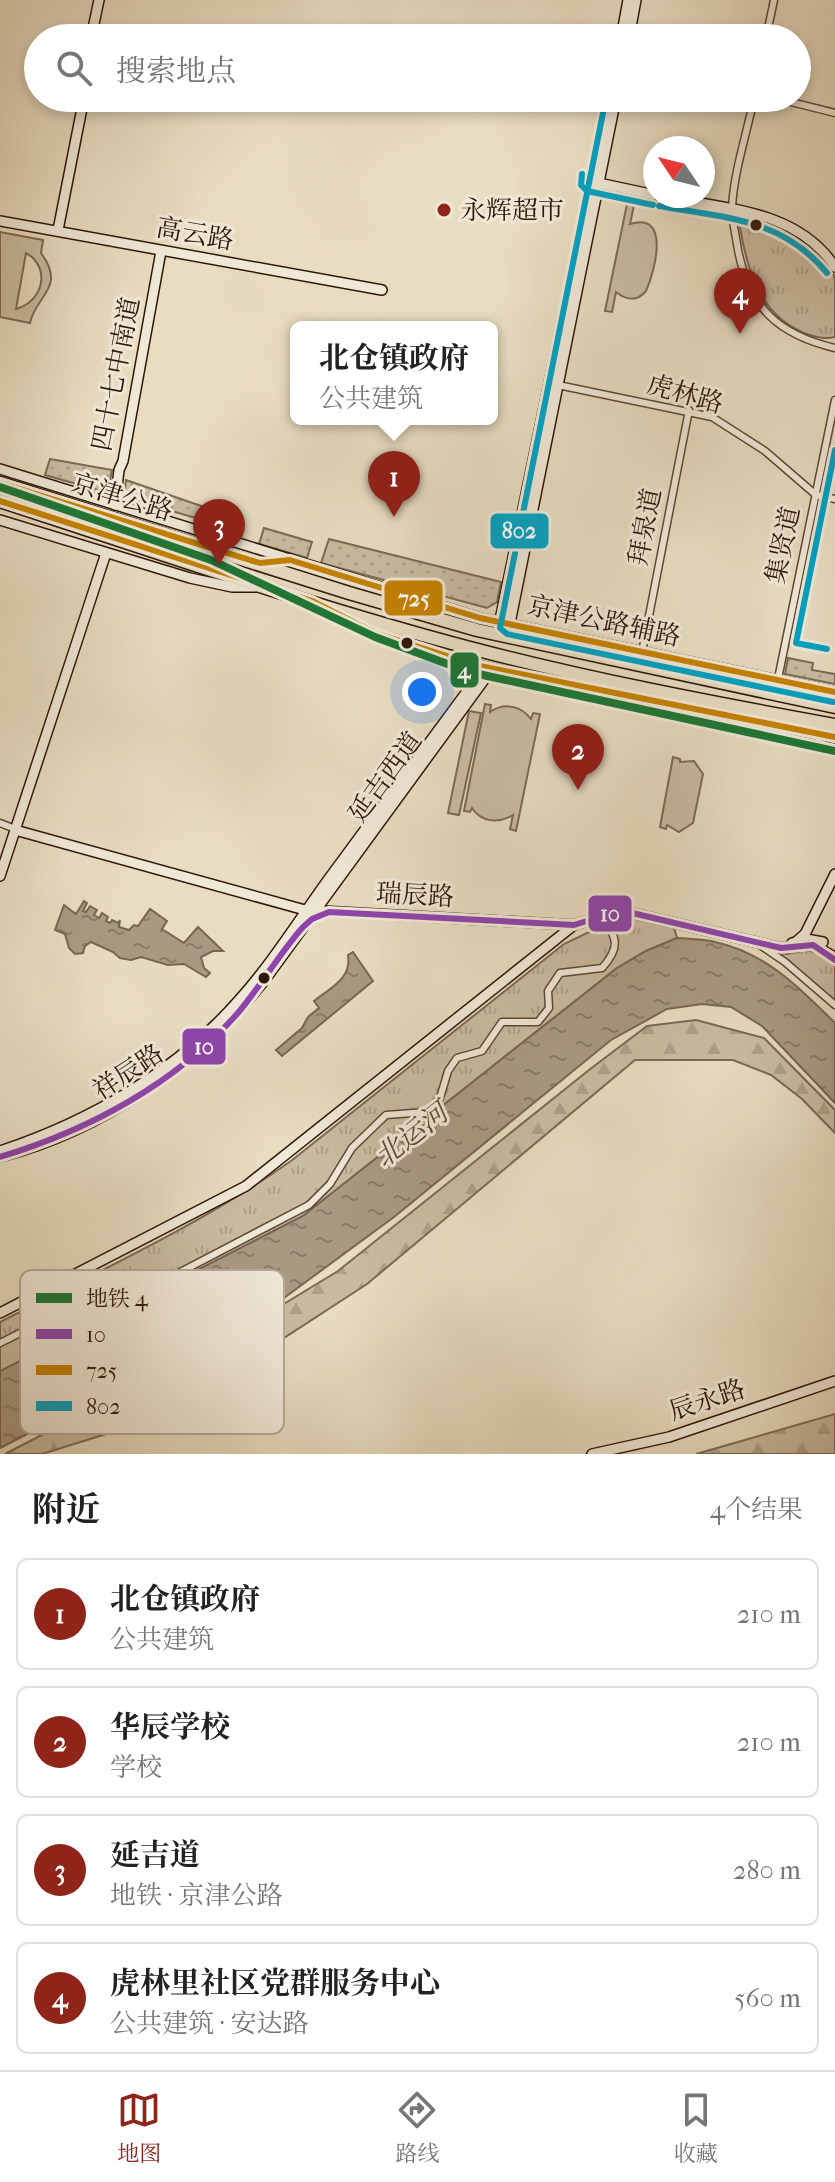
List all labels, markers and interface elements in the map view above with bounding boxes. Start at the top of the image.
search box [24,24,811,112]
icon: search [52,46,96,90]
text: 搜索地点 [116,54,236,89]
north arrow [643,136,715,208]
place label: 永辉超市 [460,195,564,226]
marker: 永辉超市 [435,201,453,219]
street label: 高云路 [154,212,236,256]
unlabelled marker [748,217,764,233]
pin: 4 [714,268,766,334]
street label: 四十七中南道 [86,294,146,454]
popup [290,321,498,425]
text: 北仓镇政府 [319,341,469,376]
street label: 虎林路 [643,368,727,420]
text: 公共建筑 [319,383,423,414]
pin: 1 [368,451,420,517]
street label: 京津公路 [68,467,176,527]
street label: 拜泉道 [622,486,668,568]
pin: 3 [193,499,245,565]
street label: 集贤道 [760,504,806,586]
line badge: 802 [489,512,550,550]
text: 802 [502,518,536,544]
line badge: 725 [383,579,444,617]
text: 725 [397,586,430,612]
street label: 京津公路辅路 [524,590,684,652]
unlabelled marker [399,635,415,651]
line badge: 4 [449,651,480,689]
text: 4 [457,658,472,684]
your location [402,672,442,712]
pin: 2 [552,724,604,790]
street label: 延吉西道 [342,726,428,828]
street label: 瑞辰路 [375,877,455,913]
line badge: 10 [587,894,633,933]
text: 10 [600,901,620,927]
unlabelled marker [256,970,272,986]
line badge: 10 [181,1027,227,1066]
text: 10 [194,1034,214,1060]
street label: 祥辰路 [87,1038,169,1106]
water label: 北运河 [368,1093,458,1174]
legend [20,1270,284,1434]
text: 地铁 4 [86,1286,149,1312]
text: 10 [86,1322,106,1348]
text: 725 [86,1358,117,1384]
street label: 辰永路 [665,1373,749,1427]
text: 802 [86,1394,121,1420]
text: 附近 [32,1490,100,1530]
text: 4个结果 [710,1494,803,1525]
text: 北仓镇政府 [110,1582,260,1617]
text: 1 [55,1599,65,1630]
text: 210 m [737,1599,801,1630]
text: 公共建筑 [110,1624,214,1655]
text: 华辰学校 [110,1710,230,1745]
text: 2 [53,1727,67,1758]
text: 210 m [737,1727,801,1758]
text: 学校 [110,1752,162,1783]
text: 延吉道 [110,1838,200,1873]
text: 3 [55,1855,65,1886]
text: 280 m [733,1855,801,1886]
text: 地铁 · 京津公路 [110,1880,282,1911]
text: 虎林里社区党群服务中心 [110,1966,440,2001]
text: 4 [52,1983,68,2014]
text: 560 m [734,1983,801,2014]
text: 公共建筑 · 安达路 [110,2008,308,2039]
tab: 地图 [117,2088,161,2167]
tab: 路线 [395,2088,440,2167]
tab: 收藏 [674,2088,718,2167]

